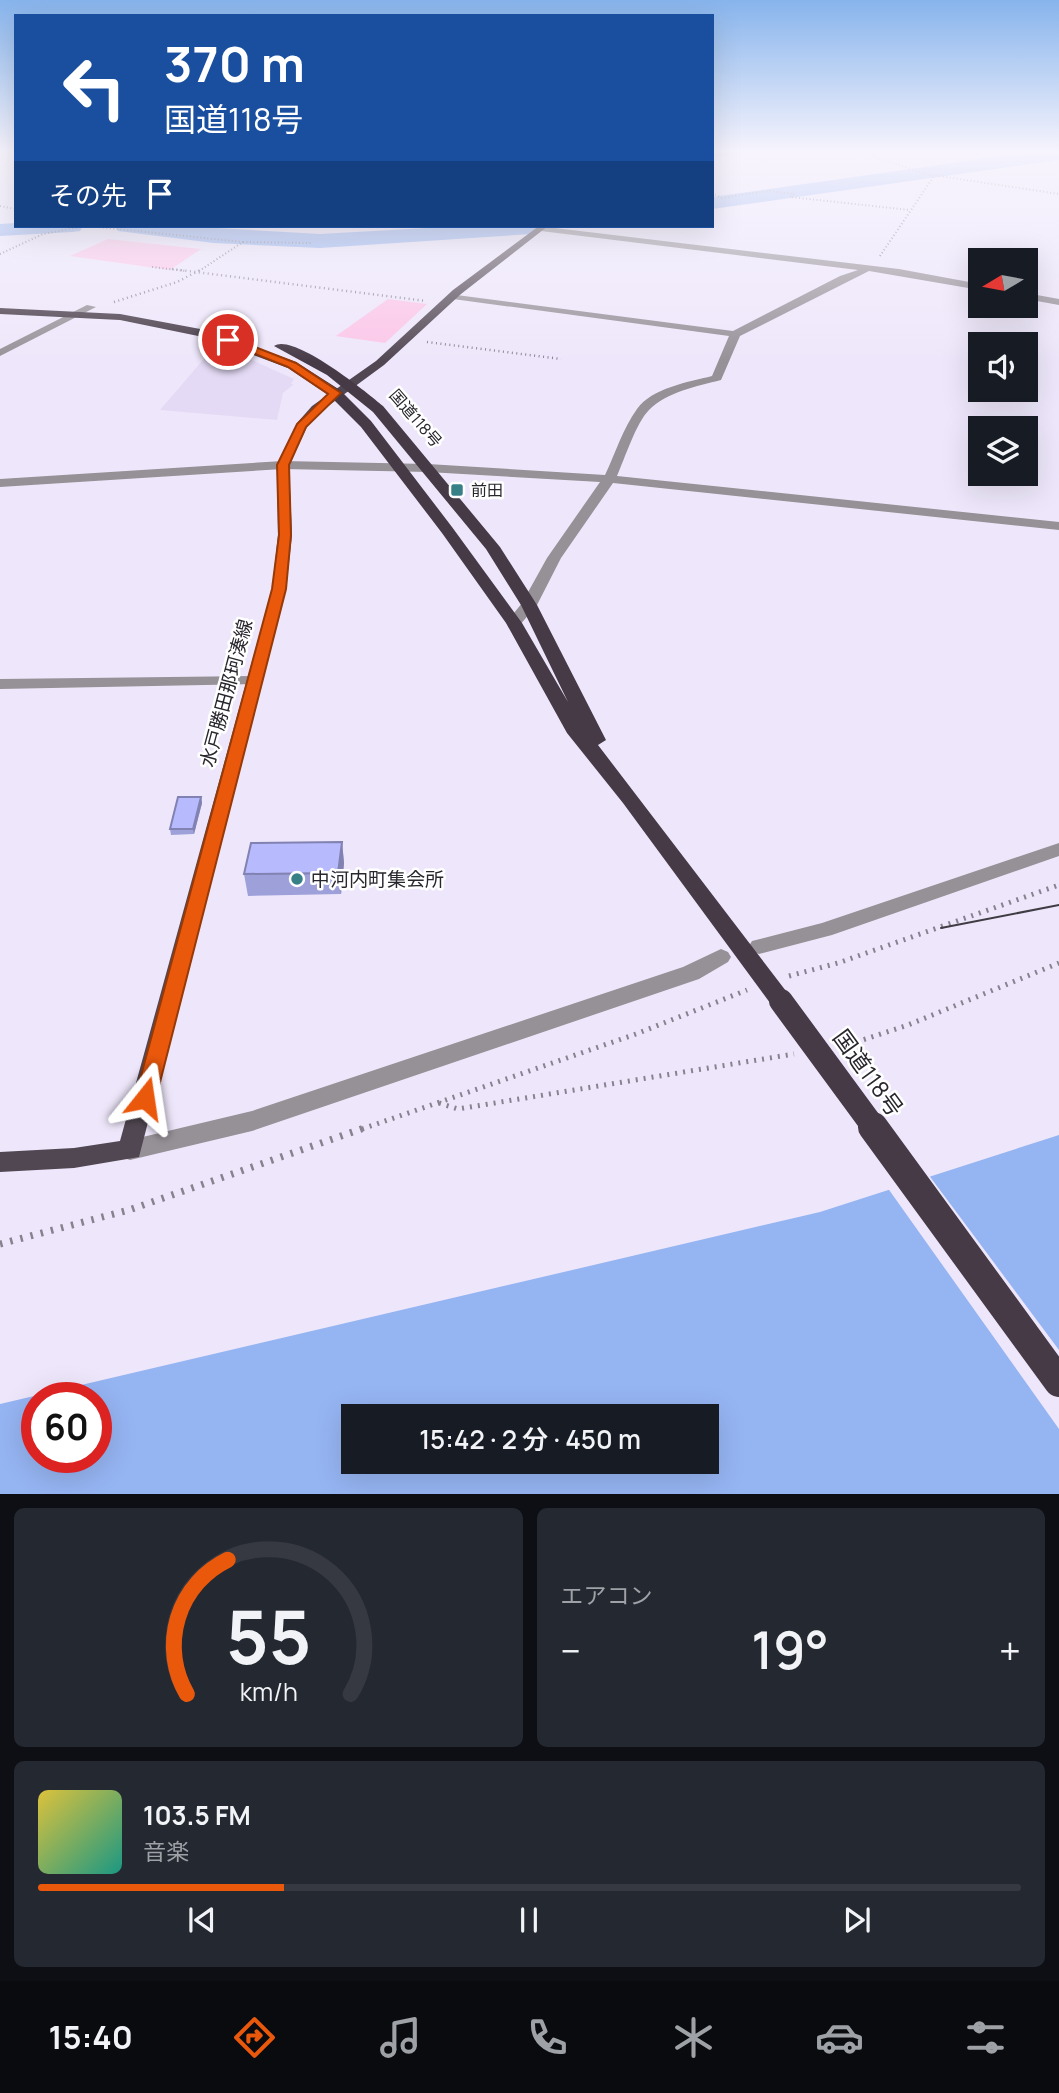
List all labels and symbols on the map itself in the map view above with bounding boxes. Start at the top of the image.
north arrow [968,248,1038,318]
pin [198,310,258,370]
street label: 国道118号 [385,384,447,452]
place label: 前田 [471,479,503,501]
marker: 前田 [449,482,465,498]
street label: 水戸勝田那珂湊線 [194,616,258,770]
place label: 中河内町集会所 [311,866,444,892]
marker: 中河内町集会所 [289,871,305,887]
street label: 国道118号 [826,1022,911,1122]
position arrow [108,1061,182,1135]
speed limit sign: 60 [21,1382,112,1473]

